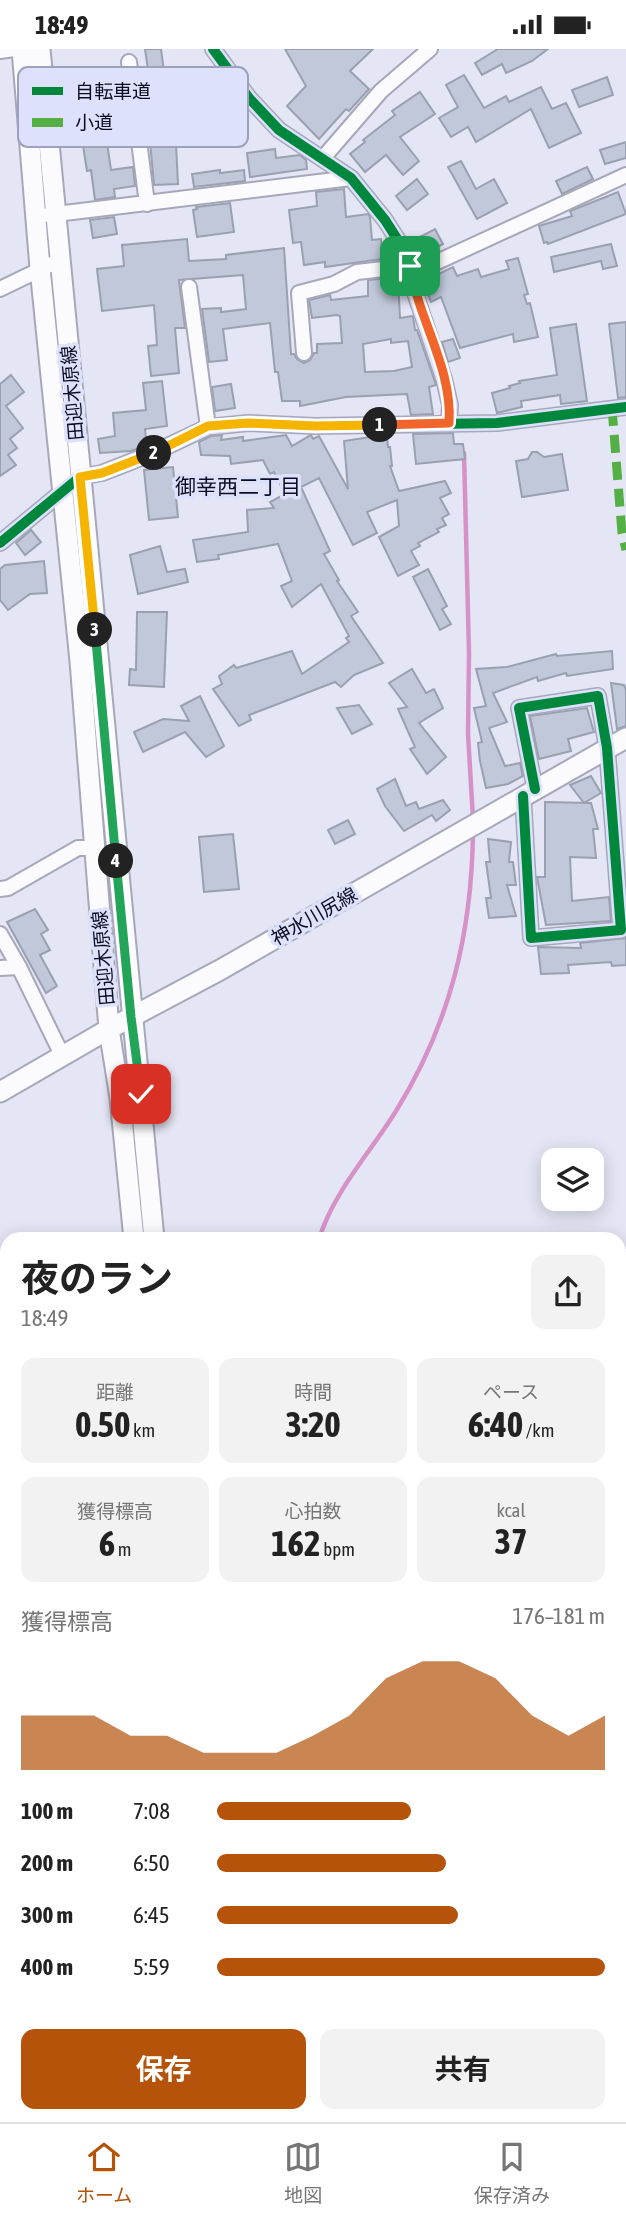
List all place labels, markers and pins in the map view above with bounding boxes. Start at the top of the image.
pin [380,236,440,296]
pin: 1 [362,407,398,443]
pin: 2 [136,435,172,471]
pin: 3 [78,613,112,647]
pin: 4 [99,843,134,879]
pin [111,1064,171,1124]

